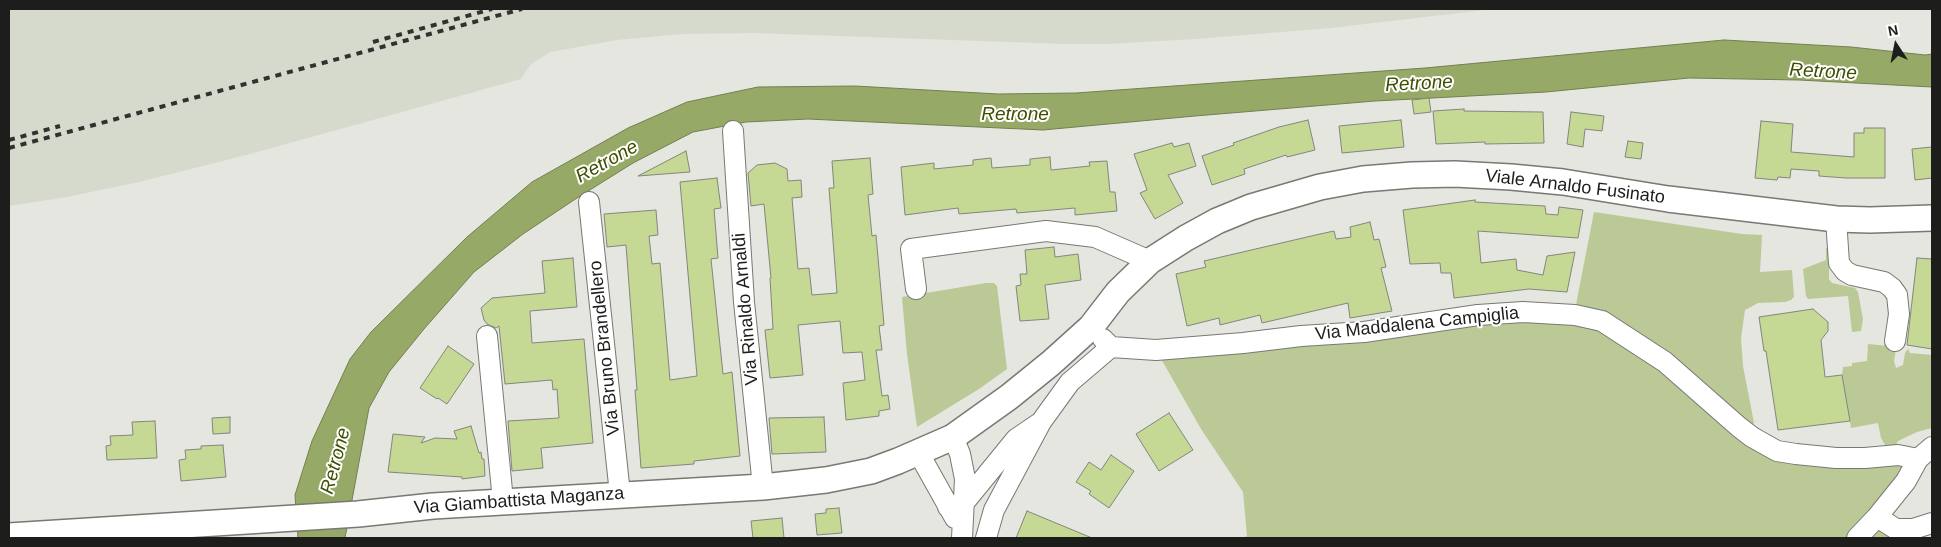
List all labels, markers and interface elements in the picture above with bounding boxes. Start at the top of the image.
north arrow [1871,20,1921,70]
text: N [1887,21,1900,39]
water label: Retrone [1789,59,1857,85]
water label: Retrone [1385,71,1453,97]
water label: Retrone [981,104,1049,126]
water label: Retrone [572,136,642,188]
street label: Viale Arnaldo Fusinato [1484,165,1666,209]
street label: Via Rinaldo Arnaldi [729,232,763,386]
street label: Via Bruno Brandellero [585,259,625,437]
street label: Via Maddalena Campiglia [1314,303,1520,345]
water label: Retrone [316,425,356,497]
street label: Via Giambattista Maganza [413,483,625,519]

